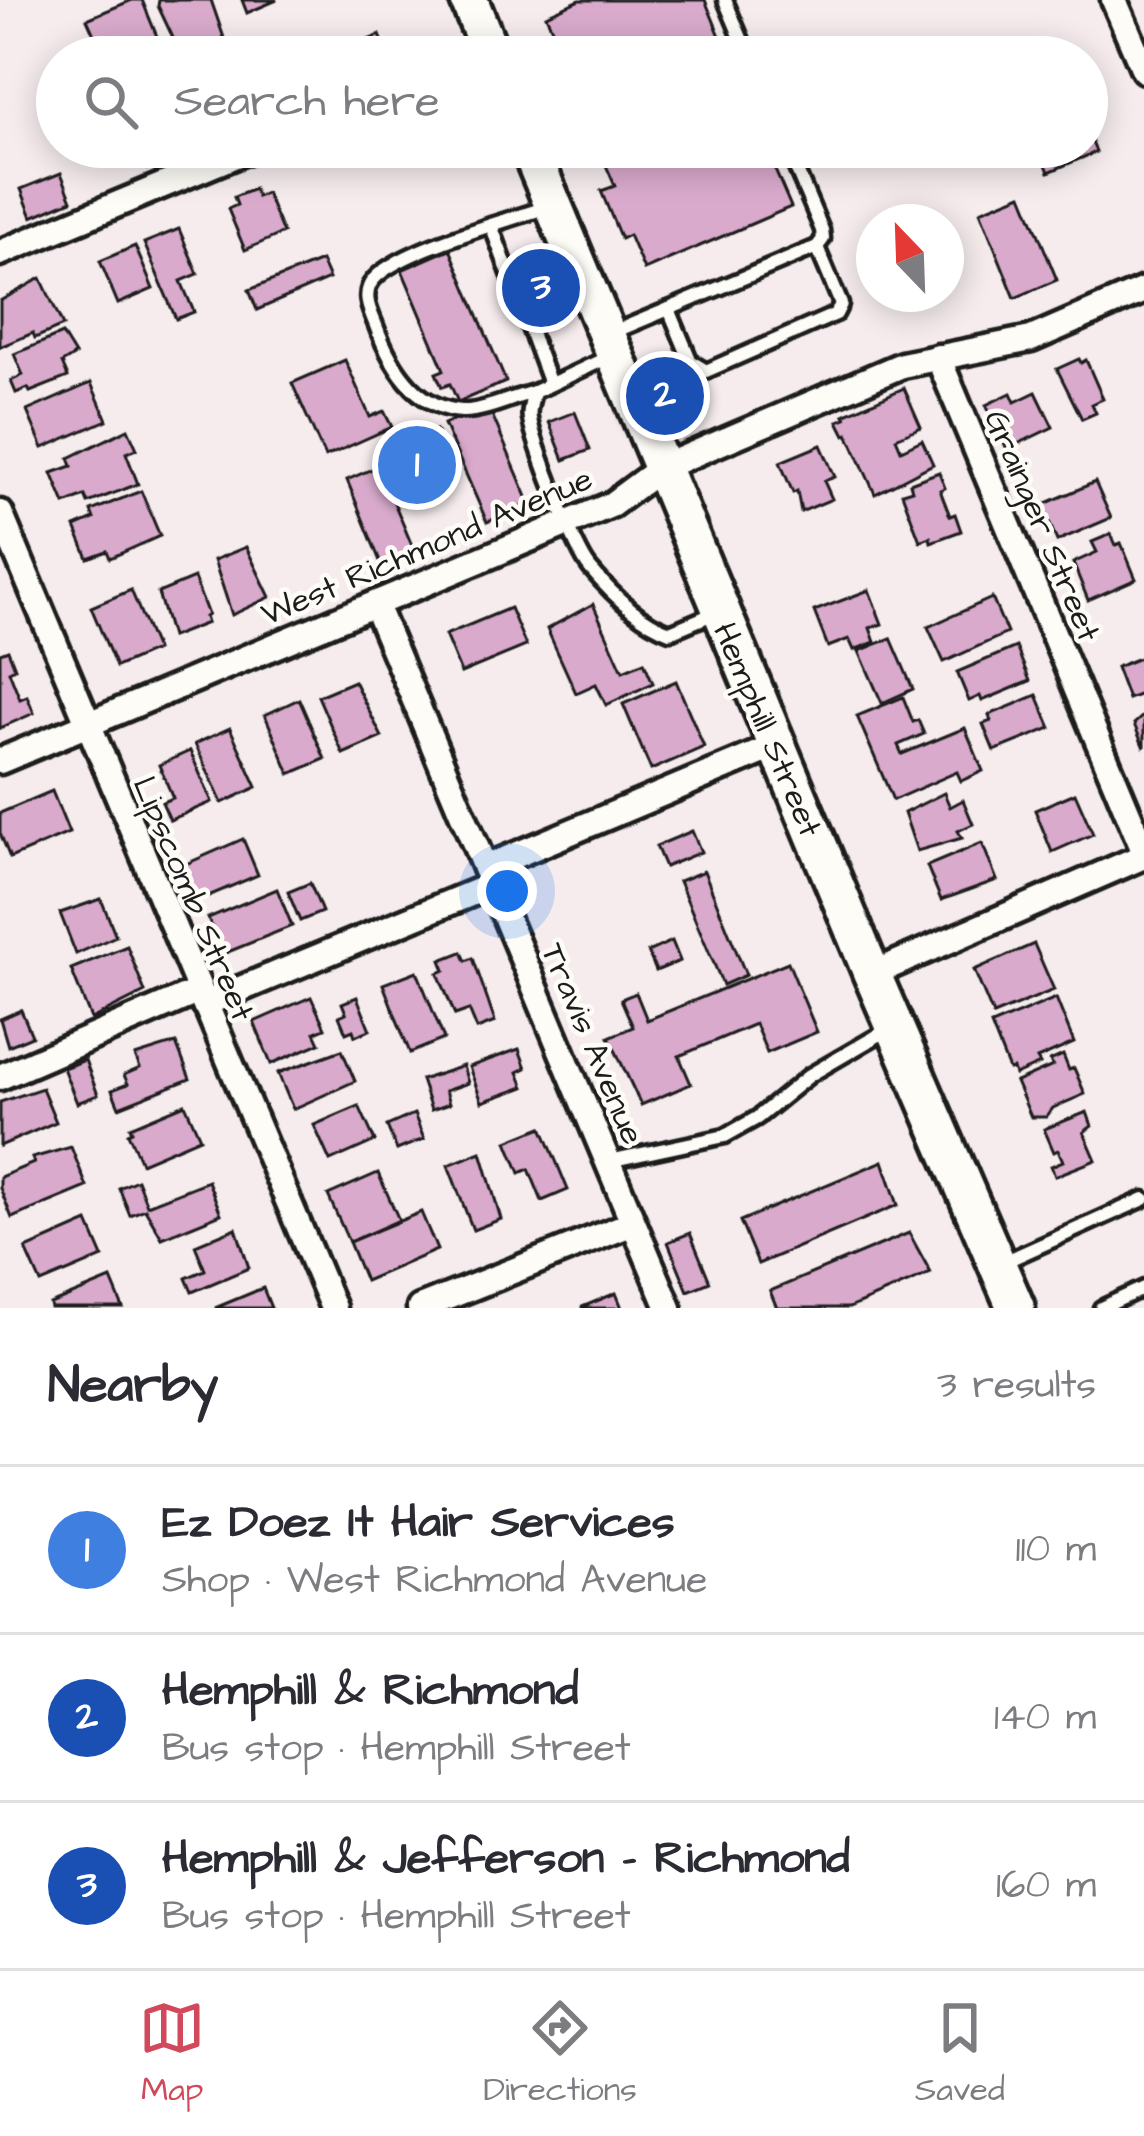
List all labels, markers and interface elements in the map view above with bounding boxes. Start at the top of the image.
search box [36,36,1108,168]
icon: search [78,69,144,135]
text: Search here [174,71,440,133]
north arrow [856,204,964,312]
pin: 3 [502,243,580,333]
pin: 2 [626,351,704,441]
street label: Grainger Street [971,403,1112,649]
pin: 1 [378,420,456,510]
street label: West Richmond Avenue [254,456,600,638]
street label: Hemphill Street [701,616,833,844]
street label: Lipscomb Street [121,769,265,1028]
your location [477,861,537,921]
street label: Travis Avenue [529,936,655,1152]
text: Nearby [48,1351,218,1422]
text: 3 results [937,1359,1096,1413]
text: Ez Doez It Hair Services [162,1492,675,1554]
text: 1 [85,1523,90,1577]
text: 110 m [1015,1523,1096,1577]
text: Shop · West Richmond Avenue [162,1554,707,1608]
text: Hemphill & Richmond [162,1660,579,1722]
text: 2 [76,1691,98,1745]
text: 140 m [994,1691,1096,1745]
text: Bus stop · Hemphill Street [162,1722,631,1776]
text: Hemphill & Jefferson - Richmond [162,1828,850,1890]
text: 3 [77,1859,97,1913]
text: 160 m [996,1859,1096,1913]
text: Bus stop · Hemphill Street [162,1890,631,1944]
tab: Map [139,1995,205,2113]
tab: Directions [483,1995,637,2113]
tab: Saved [915,1995,1005,2113]

